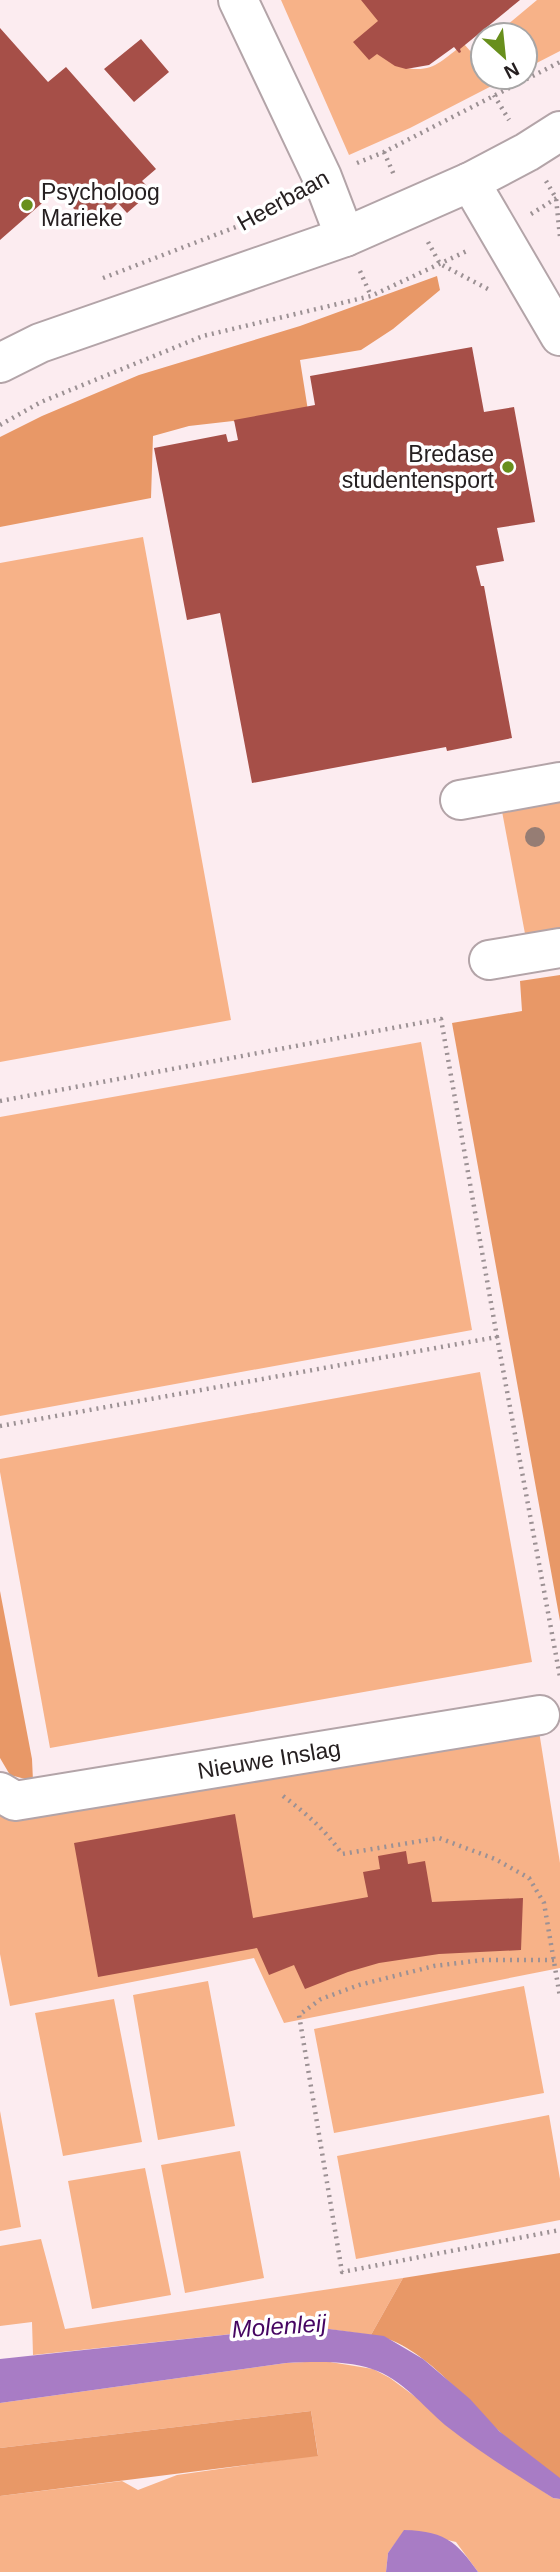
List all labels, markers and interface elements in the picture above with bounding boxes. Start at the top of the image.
north arrow [469,21,539,91]
text: N [501,58,522,83]
street label: Heerbaan [233,164,333,236]
place label: Psycholoog Marieke [41,179,160,231]
marker: Psycholoog Marieke [19,197,35,213]
place label: Bredase studentensport [342,441,495,493]
marker: Bredase studentensport [500,459,516,475]
street label: Nieuwe Inslag [196,1735,343,1784]
water label: Molenleij [231,2309,328,2343]

